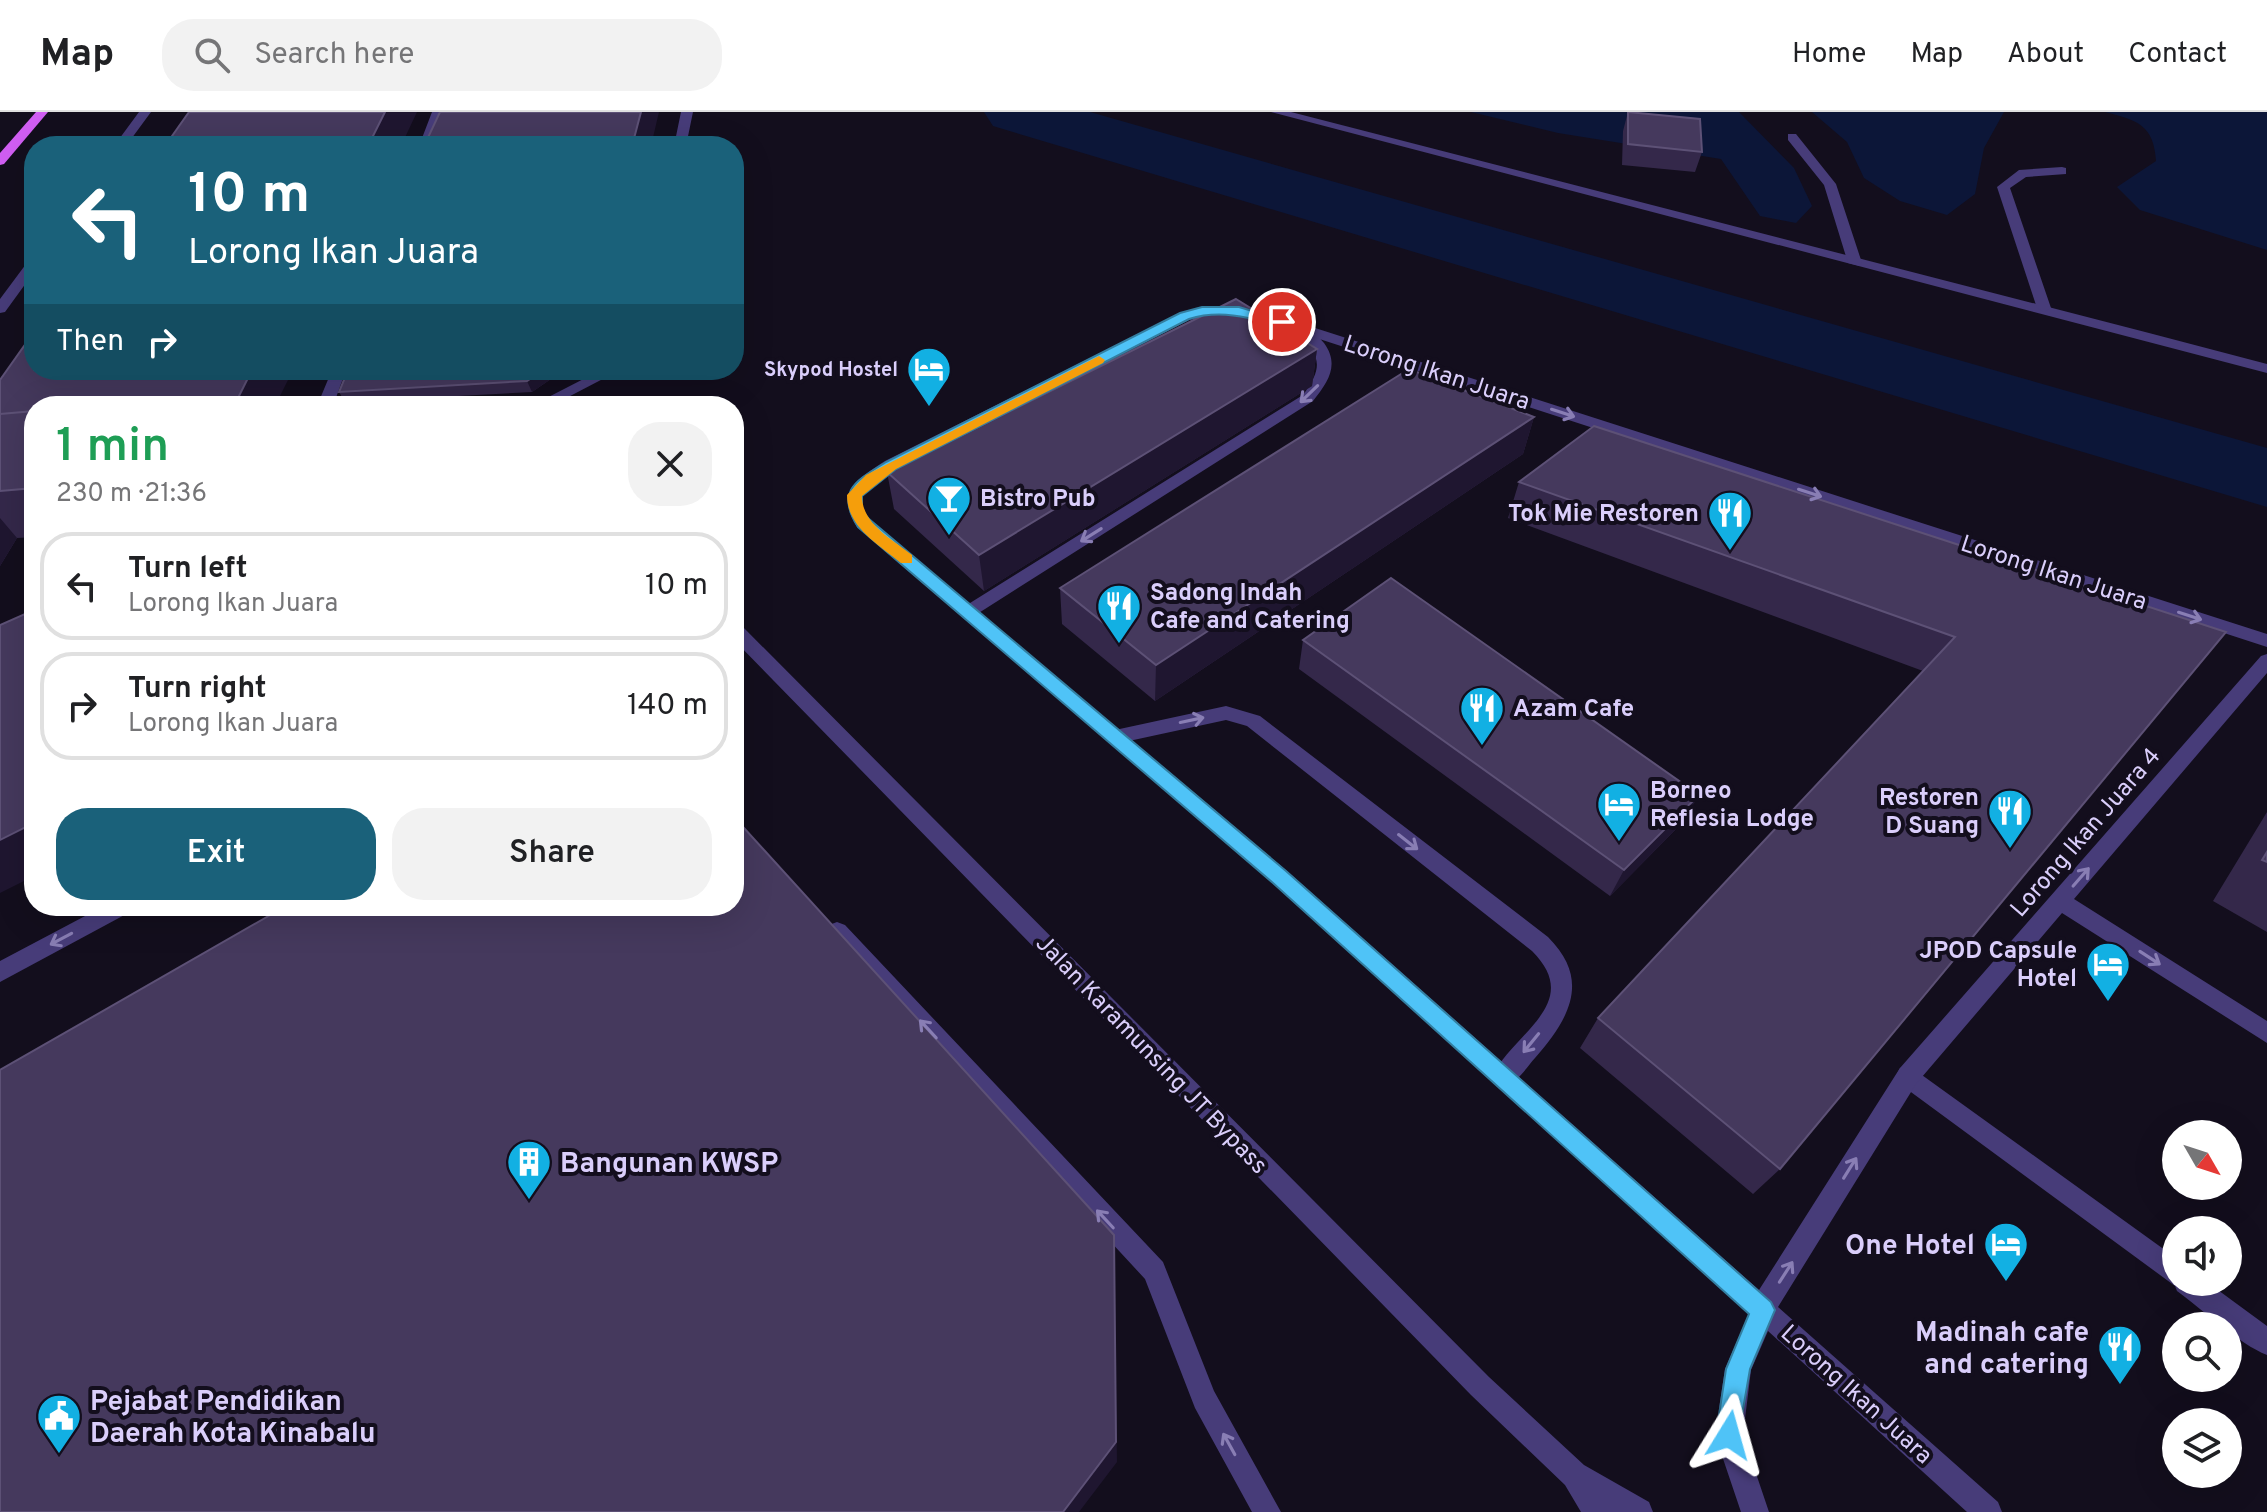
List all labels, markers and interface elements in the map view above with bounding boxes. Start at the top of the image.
search box [162,19,722,91]
text: Map [40,31,114,80]
icon: search [190,33,234,77]
text: Search here [254,37,414,74]
text: Home [1792,37,1866,73]
text: Map [1910,37,1963,73]
text: About [2007,37,2084,73]
text: Contact [2128,37,2227,73]
text: 10 m [188,162,310,232]
icon: left [56,168,160,272]
text: Lorong Ikan Juara [188,231,479,277]
pin [1248,288,1316,356]
icon: arrive [1260,300,1304,344]
icon: right [140,320,184,364]
text: Then [56,324,124,361]
street label: Lorong Ikan Juara [1340,330,1533,418]
hotel icon: Skypod Hostel [905,345,953,408]
place label: Skypod Hostel [764,358,898,384]
one-way arrow [1299,385,1319,404]
one-way arrow [1550,406,1575,421]
text: 1 min [56,418,169,478]
button: close [628,422,712,506]
bar icon: Bistro Pub [925,474,973,537]
text: 230 m · 21:36 [56,478,207,511]
place label: Bistro Pub [980,485,1096,515]
one-way arrow [1797,487,1822,501]
restaurant icon: Tok Mie Restoren [1706,489,1754,552]
place label: Tok Mie Restoren [1508,500,1699,530]
one-way arrow [1080,527,1103,543]
street label: Lorong Ikan Juara [1957,530,2150,618]
text: Turn left [128,551,248,588]
icon: left [60,564,104,608]
text: 10 m [645,568,708,605]
place label: Sadong Indah Cafe and Catering [1150,579,1350,637]
restaurant icon: Sadong Indah Cafe and Catering [1095,582,1143,645]
text: Lorong Ikan Juara [128,588,338,621]
one-way arrow [2178,610,2203,625]
text: Turn right [128,671,266,708]
icon: right [60,684,104,728]
restaurant icon: Azam Cafe [1458,684,1506,747]
text: 140 m [627,688,708,725]
place label: Azam Cafe [1513,695,1634,725]
text: Lorong Ikan Juara [128,708,338,741]
one-way arrow [1178,712,1204,727]
street label: Lorong Ikan Juara 4 [2005,743,2168,924]
place label: Borneo Reflesia Lodge [1650,777,1814,835]
hotel icon: Borneo Reflesia Lodge [1595,780,1643,843]
place label: Restoren D Suang [1879,784,1979,842]
restaurant icon: Restoren D Suang [1986,787,2034,850]
button: Exit [56,808,376,900]
button: Share [392,808,712,900]
one-way arrow [1397,833,1418,850]
one-way arrow [2072,868,2090,888]
street label: Jalan Karamunsing JT Bypass [1028,930,1273,1181]
one-way arrow [50,932,74,947]
place label: JPOD Capsule Hotel [1919,937,2077,995]
hotel icon: JPOD Capsule Hotel [2084,940,2132,1003]
one-way arrow [2138,949,2160,966]
one-way arrow [919,1019,938,1039]
one-way arrow [1522,1033,1540,1053]
north arrow [2162,1120,2242,1200]
map controls [2162,1120,2242,1488]
building icon: Bangunan KWSP [505,1138,553,1201]
place label: Bangunan KWSP [560,1147,778,1183]
one-way arrow [1841,1157,1858,1179]
one-way arrow [1096,1209,1115,1229]
button: sound [2162,1216,2242,1296]
hotel icon: One Hotel [1982,1220,2030,1283]
place label: One Hotel [1845,1229,1975,1265]
one-way arrow [1778,1261,1794,1284]
button: search [2162,1312,2242,1392]
place label: Madinah cafe and catering [1915,1316,2089,1384]
street label: Lorong Ikan Juara [1774,1319,1938,1472]
restaurant icon: Madinah cafe and catering [2096,1323,2144,1386]
place label: Pejabat Pendidikan Daerah Kota Kinabalu [90,1385,376,1453]
public building icon: Pejabat Pendidikan Daerah Kota Kinabalu [35,1392,83,1455]
position arrow [1687,1393,1771,1477]
button: layers [2162,1408,2242,1488]
one-way arrow [1221,1433,1237,1456]

